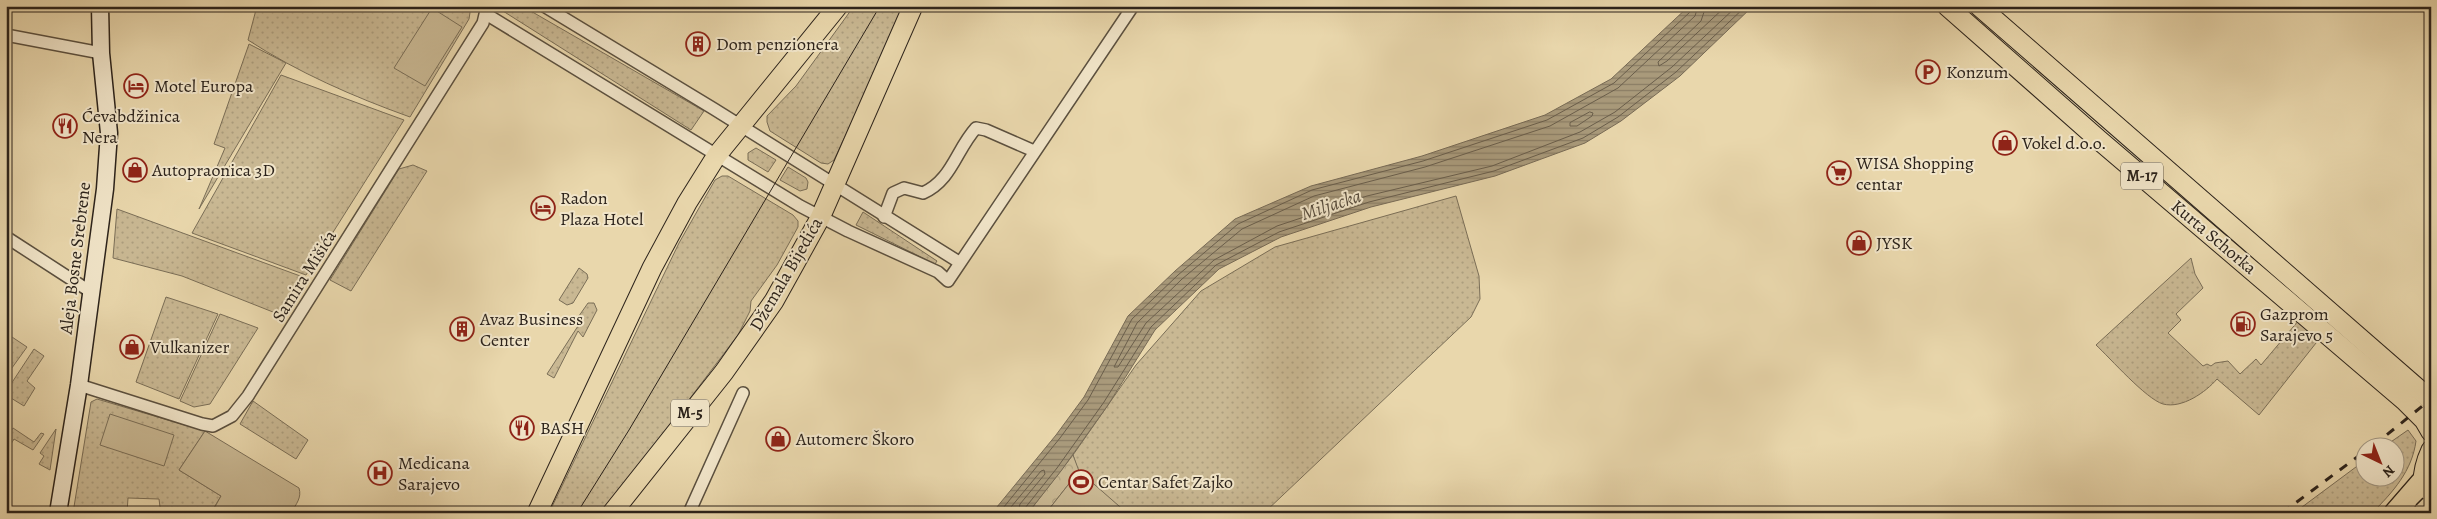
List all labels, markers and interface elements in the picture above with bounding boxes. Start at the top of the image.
building icon: Dom penzionera [685,31,711,57]
place label: Dom penzionera [716,32,840,56]
parking icon: Konzum [1915,59,1941,85]
place label: Konzum [1946,60,2009,84]
hotel icon: Motel Europa [123,73,149,99]
place label: Motel Europa [154,74,254,98]
place label: Ćevabdžinica Nera [82,104,181,149]
restaurant icon: Ćevabdžinica Nera [52,113,78,139]
shop icon: Vokel d.o.o. [1992,130,2018,156]
place label: Vokel d.o.o. [2021,131,2106,155]
place label: WISA Shopping centar [1855,151,1974,196]
shop icon: Autopraonica 3D [122,157,148,183]
place label: Autopraonica 3D [151,158,275,182]
supermarket icon: WISA Shopping centar [1826,160,1852,186]
road number: M-17 [2121,162,2163,190]
street label: Aleja Bosne Srebrene [54,180,96,337]
water label: Miljacka [1298,183,1365,227]
place label: Radon Plaza Hotel [560,186,644,231]
street label: Kurta Schorka [2166,194,2262,280]
hotel icon: Radon Plaza Hotel [530,195,556,221]
street label: Džemala Bijedića [744,212,829,335]
street label: Samira Mišića [266,225,342,327]
shop icon: JYSK [1846,230,1872,256]
place label: JYSK [1876,231,1913,255]
place label: Gazprom Sarajevo 5 [2260,302,2333,347]
place label: Avaz Business Center [479,307,583,352]
fuel station icon: Gazprom Sarajevo 5 [2230,311,2256,337]
building icon: Avaz Business Center [449,316,475,342]
shop icon: Vulkanizer [119,334,145,360]
place label: Vulkanizer [149,335,230,359]
road number: M-5 [671,399,709,426]
restaurant icon: BASH [509,415,535,441]
place label: BASH [540,416,584,440]
shop icon: Automerc Škoro [765,426,791,452]
place label: Automerc Škoro [795,427,914,451]
north arrow [2354,436,2404,486]
place label: Medicana Sarajevo [398,451,470,496]
hospital icon: Medicana Sarajevo [367,460,393,486]
text: N [2378,461,2399,482]
sports icon: Centar Safet Zajko [1068,469,1094,495]
place label: Centar Safet Zajko [1098,470,1233,494]

